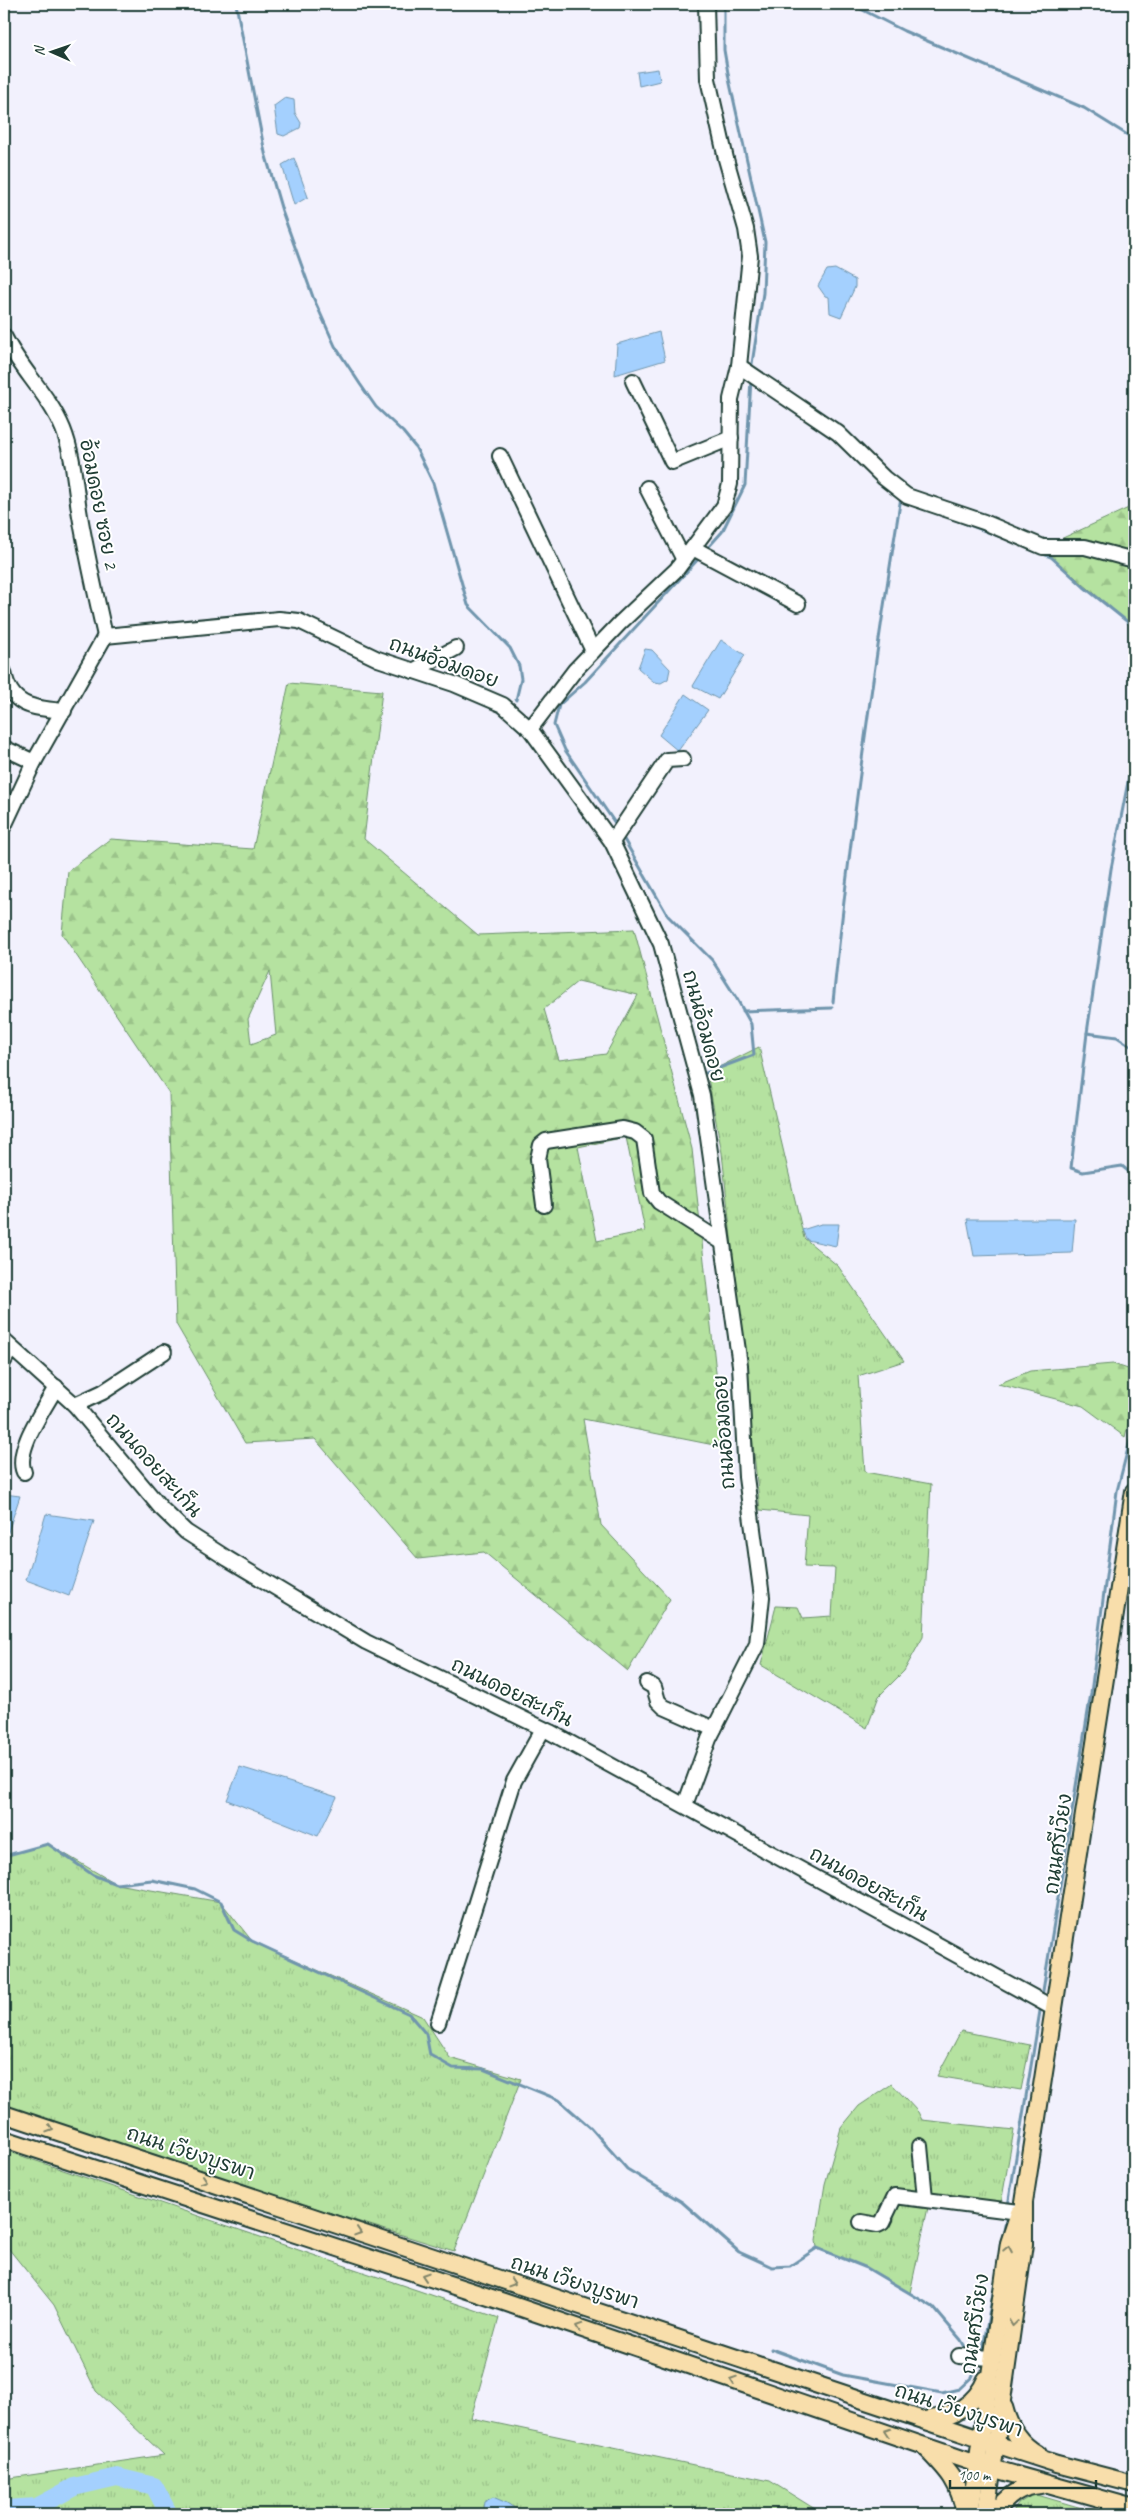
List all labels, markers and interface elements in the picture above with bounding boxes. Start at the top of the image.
north arrow [28,28,78,78]
text: N [31,45,48,56]
street label: อ้อมดอย ซอย 2 [74,437,125,573]
street label: ถนนอ้อมดอย [386,630,503,693]
street label: ถนนอ้อมดอย [677,967,732,1085]
street label: ถนนอ้อมดอย [707,1374,740,1490]
street label: ถนนดอยสะเก็น [100,1407,209,1523]
street label: ถนนดอยสะเก็น [447,1651,578,1732]
street label: ถนนศรีเวียง [1039,1792,1077,1896]
street label: ถนนดอยสะเก็น [805,1840,934,1927]
street label: ถนน เวียงบูรพา [123,2121,258,2188]
one-way arrow [45,2123,54,2133]
one-way arrow [200,2175,208,2185]
one-way arrow [354,2226,362,2236]
one-way arrow [1003,2244,1013,2253]
street label: ถนน เวียงบูรพา [507,2250,642,2317]
one-way arrow [422,2272,430,2282]
street label: ถนนศรีเวียง [956,2272,994,2376]
one-way arrow [508,2278,516,2288]
one-way arrow [1008,2319,1019,2327]
one-way arrow [576,2323,584,2333]
one-way arrow [730,2375,738,2385]
street label: ถนน เวียงบูรพา [891,2378,1026,2445]
one-way arrow [883,2428,892,2438]
scale bar [950,2458,1097,2490]
text: 100 m [958,2466,992,2485]

